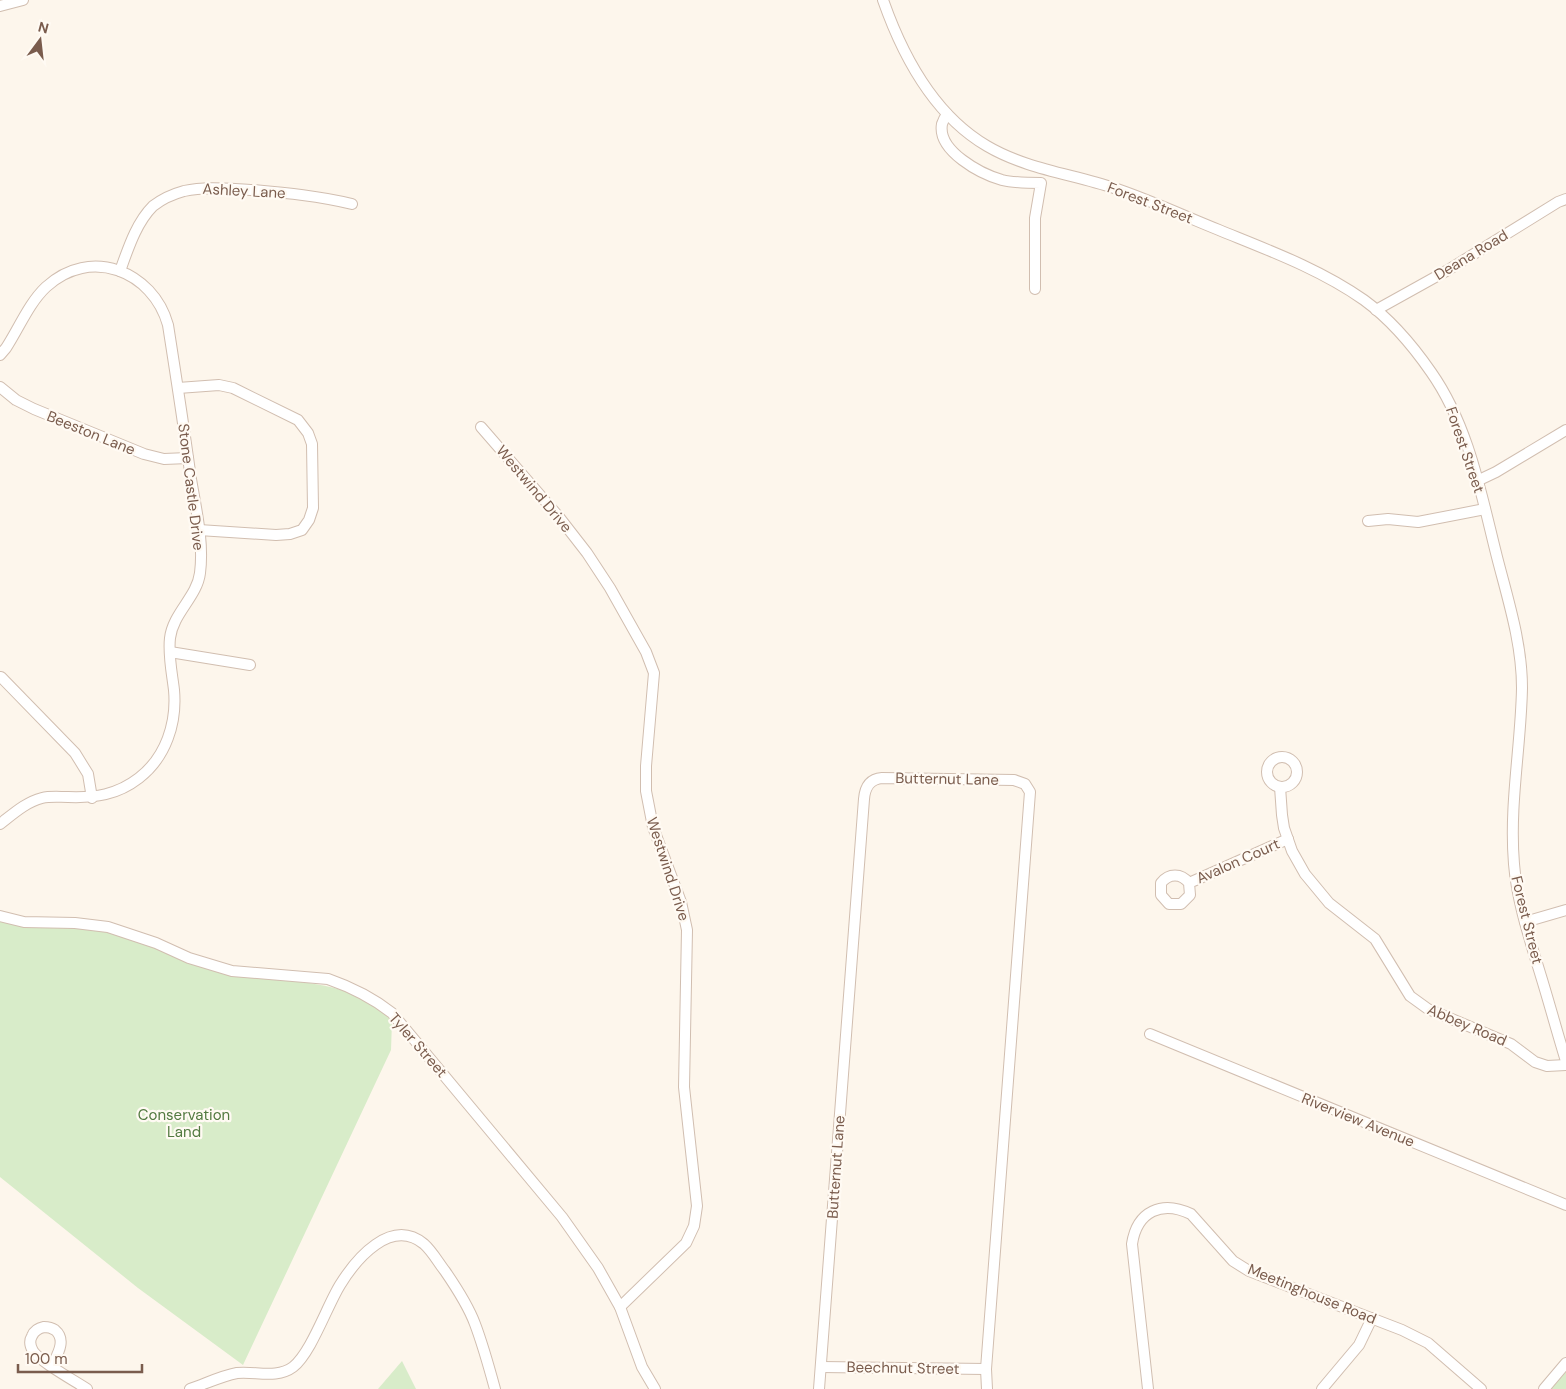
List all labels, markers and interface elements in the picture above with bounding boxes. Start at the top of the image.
north arrow [15,15,65,65]
text: N [36,17,51,37]
street label: Forest Street [1104,178,1196,228]
street label: Ashley Lane [202,179,286,203]
street label: Deana Road [1430,225,1512,285]
street label: Forest Street [1441,404,1489,496]
street label: Beeston Lane [44,406,138,460]
street label: Stone Castle Drive [173,422,209,552]
street label: Westwind Drive [492,441,576,537]
street label: Butternut Lane [895,768,999,790]
street label: Westwind Drive [642,815,694,923]
street label: Avalon Court [1193,834,1283,888]
street label: Forest Street [1506,874,1548,966]
street label: Abbey Road [1424,999,1510,1051]
street label: Tyler Street [384,1008,452,1082]
street label: Riverview Avenue [1299,1088,1417,1152]
park label: Conservation Land [138,1105,230,1142]
street label: Butternut Lane [822,1115,850,1219]
street label: Meetinghouse Road [1245,1259,1379,1329]
scale bar [18,1342,141,1374]
text: 100 m [25,1349,68,1369]
street label: Beechnut Street [846,1357,960,1379]

